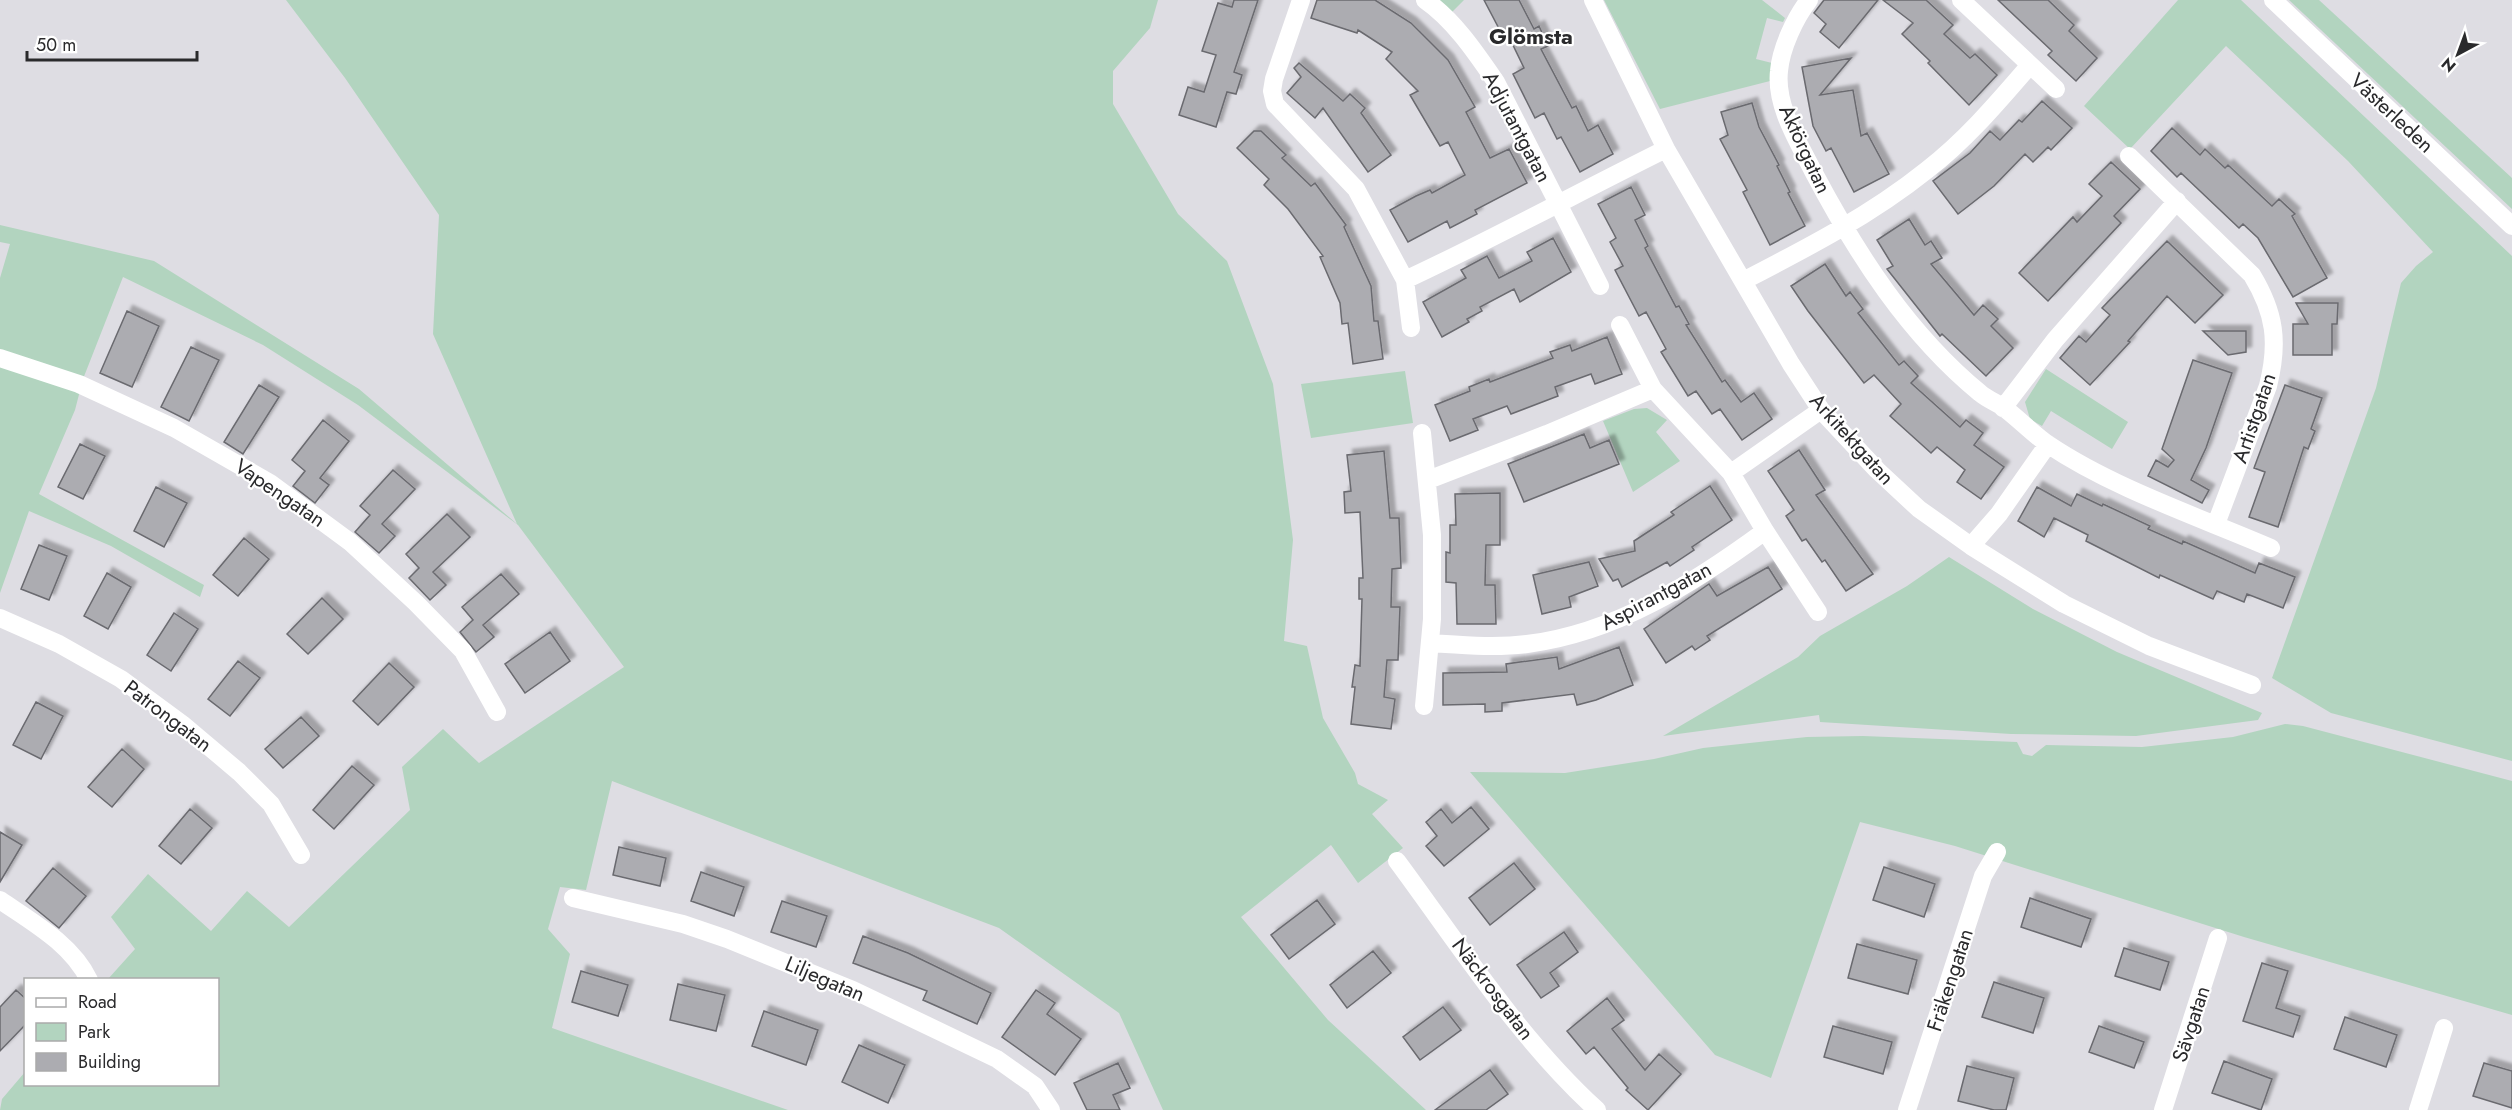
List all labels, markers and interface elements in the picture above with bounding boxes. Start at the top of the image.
district label: Glömsta [1489,20,1573,52]
scale bar [27,24,196,62]
north arrow [2428,24,2488,84]
text: 50 m [36,32,76,58]
text: N [2436,52,2461,78]
street label: Adjutantgatan [1475,66,1559,188]
street label: Västerleden [2343,66,2441,160]
street label: Aktörgatan [1771,100,1839,198]
street label: Artistgatan [2225,369,2283,467]
street label: Arkitektgatan [1803,387,1901,491]
street label: Vapengatan [229,452,331,534]
street label: Aspirantgatan [1595,554,1717,638]
street label: Patrongatan [118,673,218,759]
street label: Fräkengatan [1919,925,1981,1035]
street label: Näckrosgatan [1445,932,1541,1046]
street label: Liljegatan [780,949,870,1009]
legend [24,978,219,1086]
street label: Sävgatan [2165,982,2217,1066]
text: Road [78,989,117,1015]
text: Park [78,1019,110,1045]
text: Building [78,1049,141,1075]

